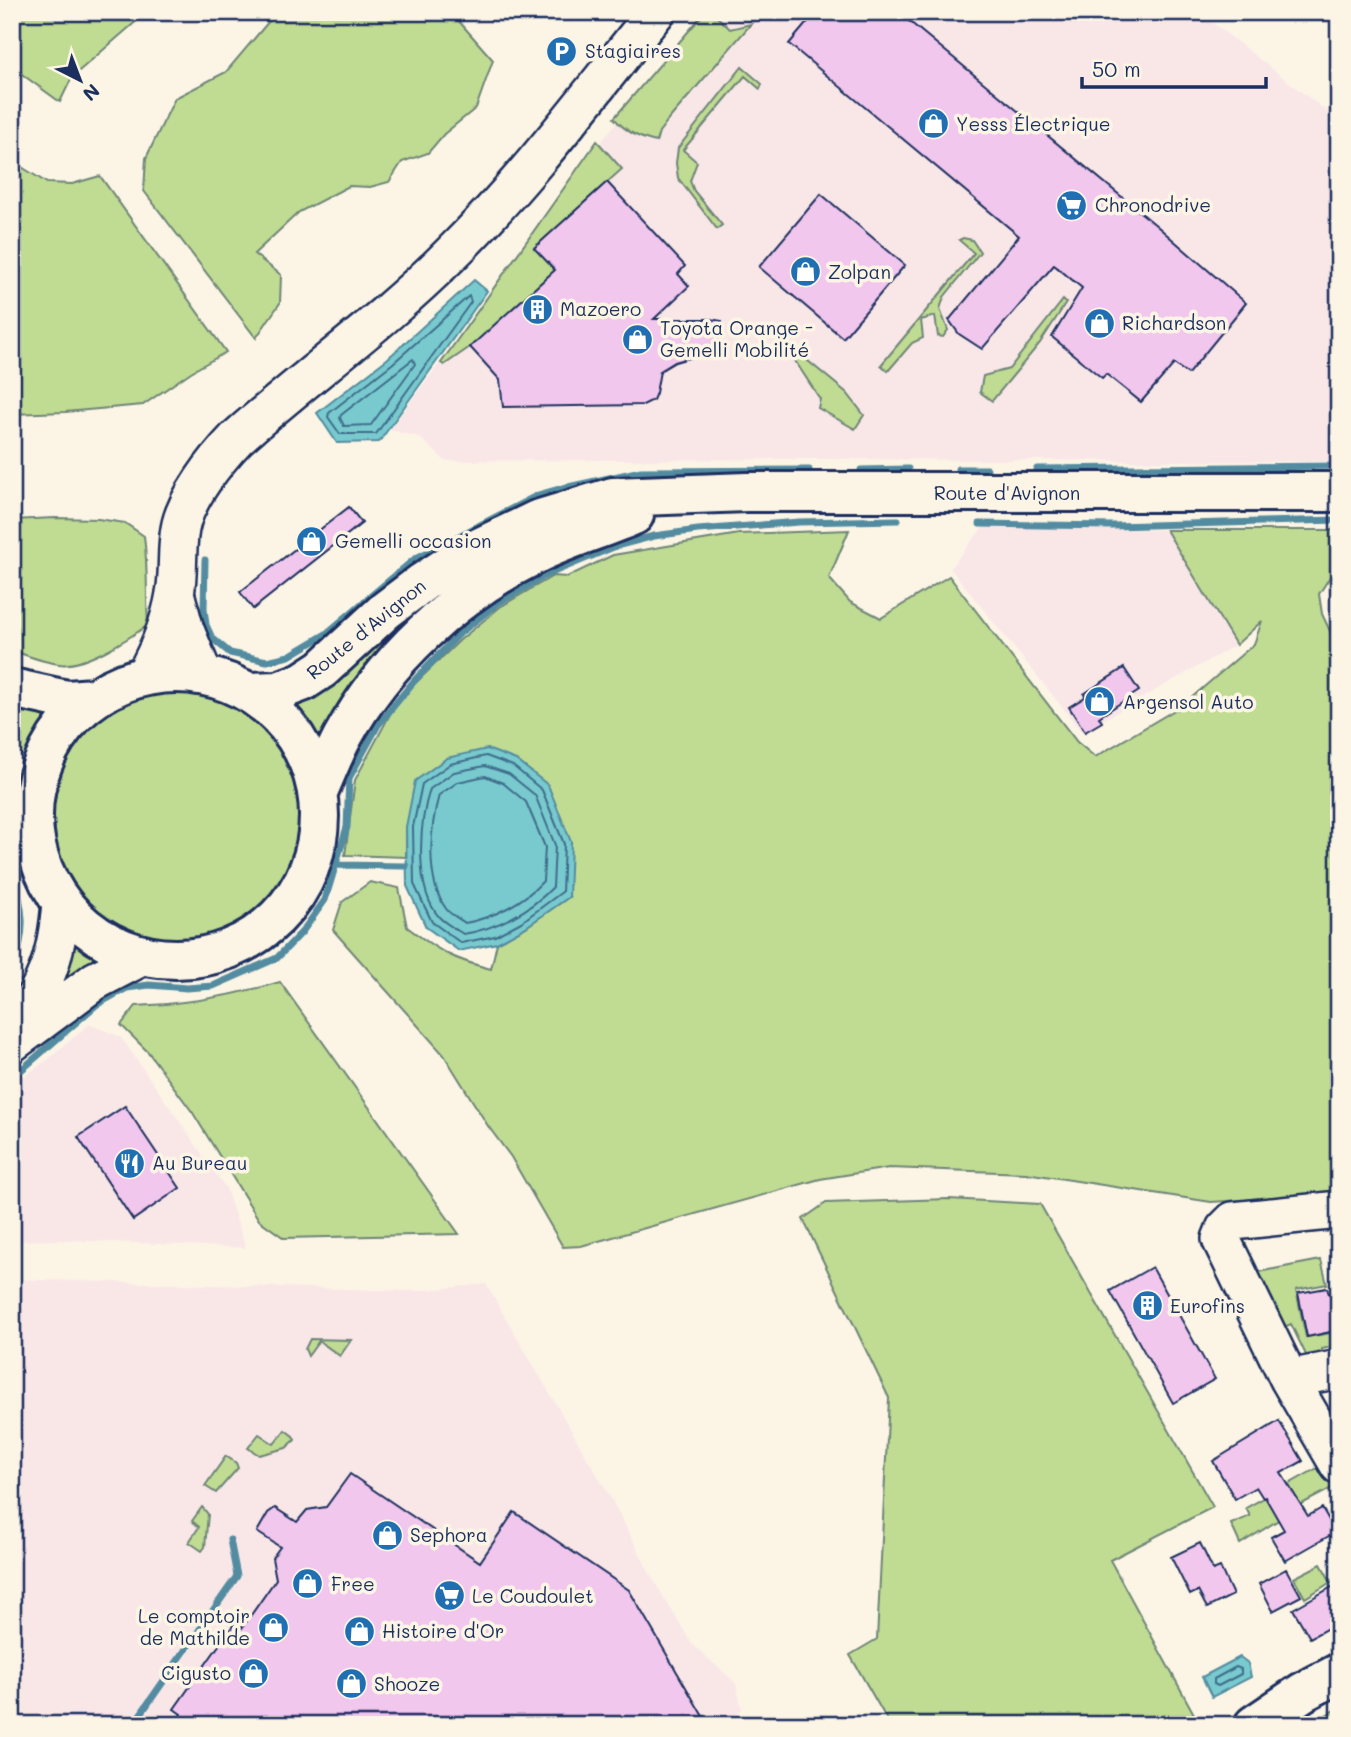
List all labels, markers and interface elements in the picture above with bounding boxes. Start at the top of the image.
parking icon: Stagiaires [545,34,579,68]
place label: Stagiaires [585,38,681,63]
north arrow [46,46,116,116]
scale bar [1082,46,1265,90]
text: 50 m [1092,55,1141,82]
text: N [78,79,105,107]
shop icon: Yesss Électrique [916,107,950,141]
place label: Yesss Électrique [956,111,1111,136]
supermarket icon: Chronodrive [1055,188,1089,222]
place label: Chronodrive [1095,192,1211,217]
shop icon: Zolpan [788,255,822,289]
place label: Zolpan [828,259,891,284]
building icon: Mazoero [520,292,554,326]
place label: Mazoero [560,296,641,321]
shop icon: Richardson [1082,306,1116,340]
place label: Richardson [1122,310,1226,335]
place label: Toyota Orange - Gemelli Mobilité [660,315,813,362]
shop icon: Toyota Orange - Gemelli Mobilité [620,322,654,356]
street label: Route d'Avignon [934,480,1080,505]
shop icon: Gemelli occasion [295,524,329,558]
place label: Gemelli occasion [335,528,491,553]
street label: Route d'Avignon [301,573,431,685]
shop icon: Argensol Auto [1083,685,1117,719]
place label: Argensol Auto [1123,689,1254,714]
restaurant icon: Au Bureau [112,1146,146,1180]
place label: Au Bureau [152,1150,247,1175]
building icon: Eurofins [1130,1289,1164,1323]
place label: Eurofins [1170,1293,1245,1318]
shop icon: Sephora [370,1518,404,1552]
place label: Sephora [410,1522,488,1547]
shop icon: Free [291,1567,325,1601]
place label: Free [331,1571,375,1596]
supermarket icon: Le Coudoulet [432,1579,466,1613]
place label: Le Coudoulet [472,1583,594,1608]
place label: Le comptoir de Mathilde [138,1603,250,1650]
shop icon: Le comptoir de Mathilde [256,1610,290,1644]
shop icon: Histoire d'Or [342,1614,376,1648]
place label: Histoire d'Or [382,1618,504,1643]
shop icon: Cigusto [237,1656,271,1690]
place label: Cigusto [161,1660,231,1685]
shop icon: Shooze [334,1667,368,1701]
place label: Shooze [374,1671,440,1696]

